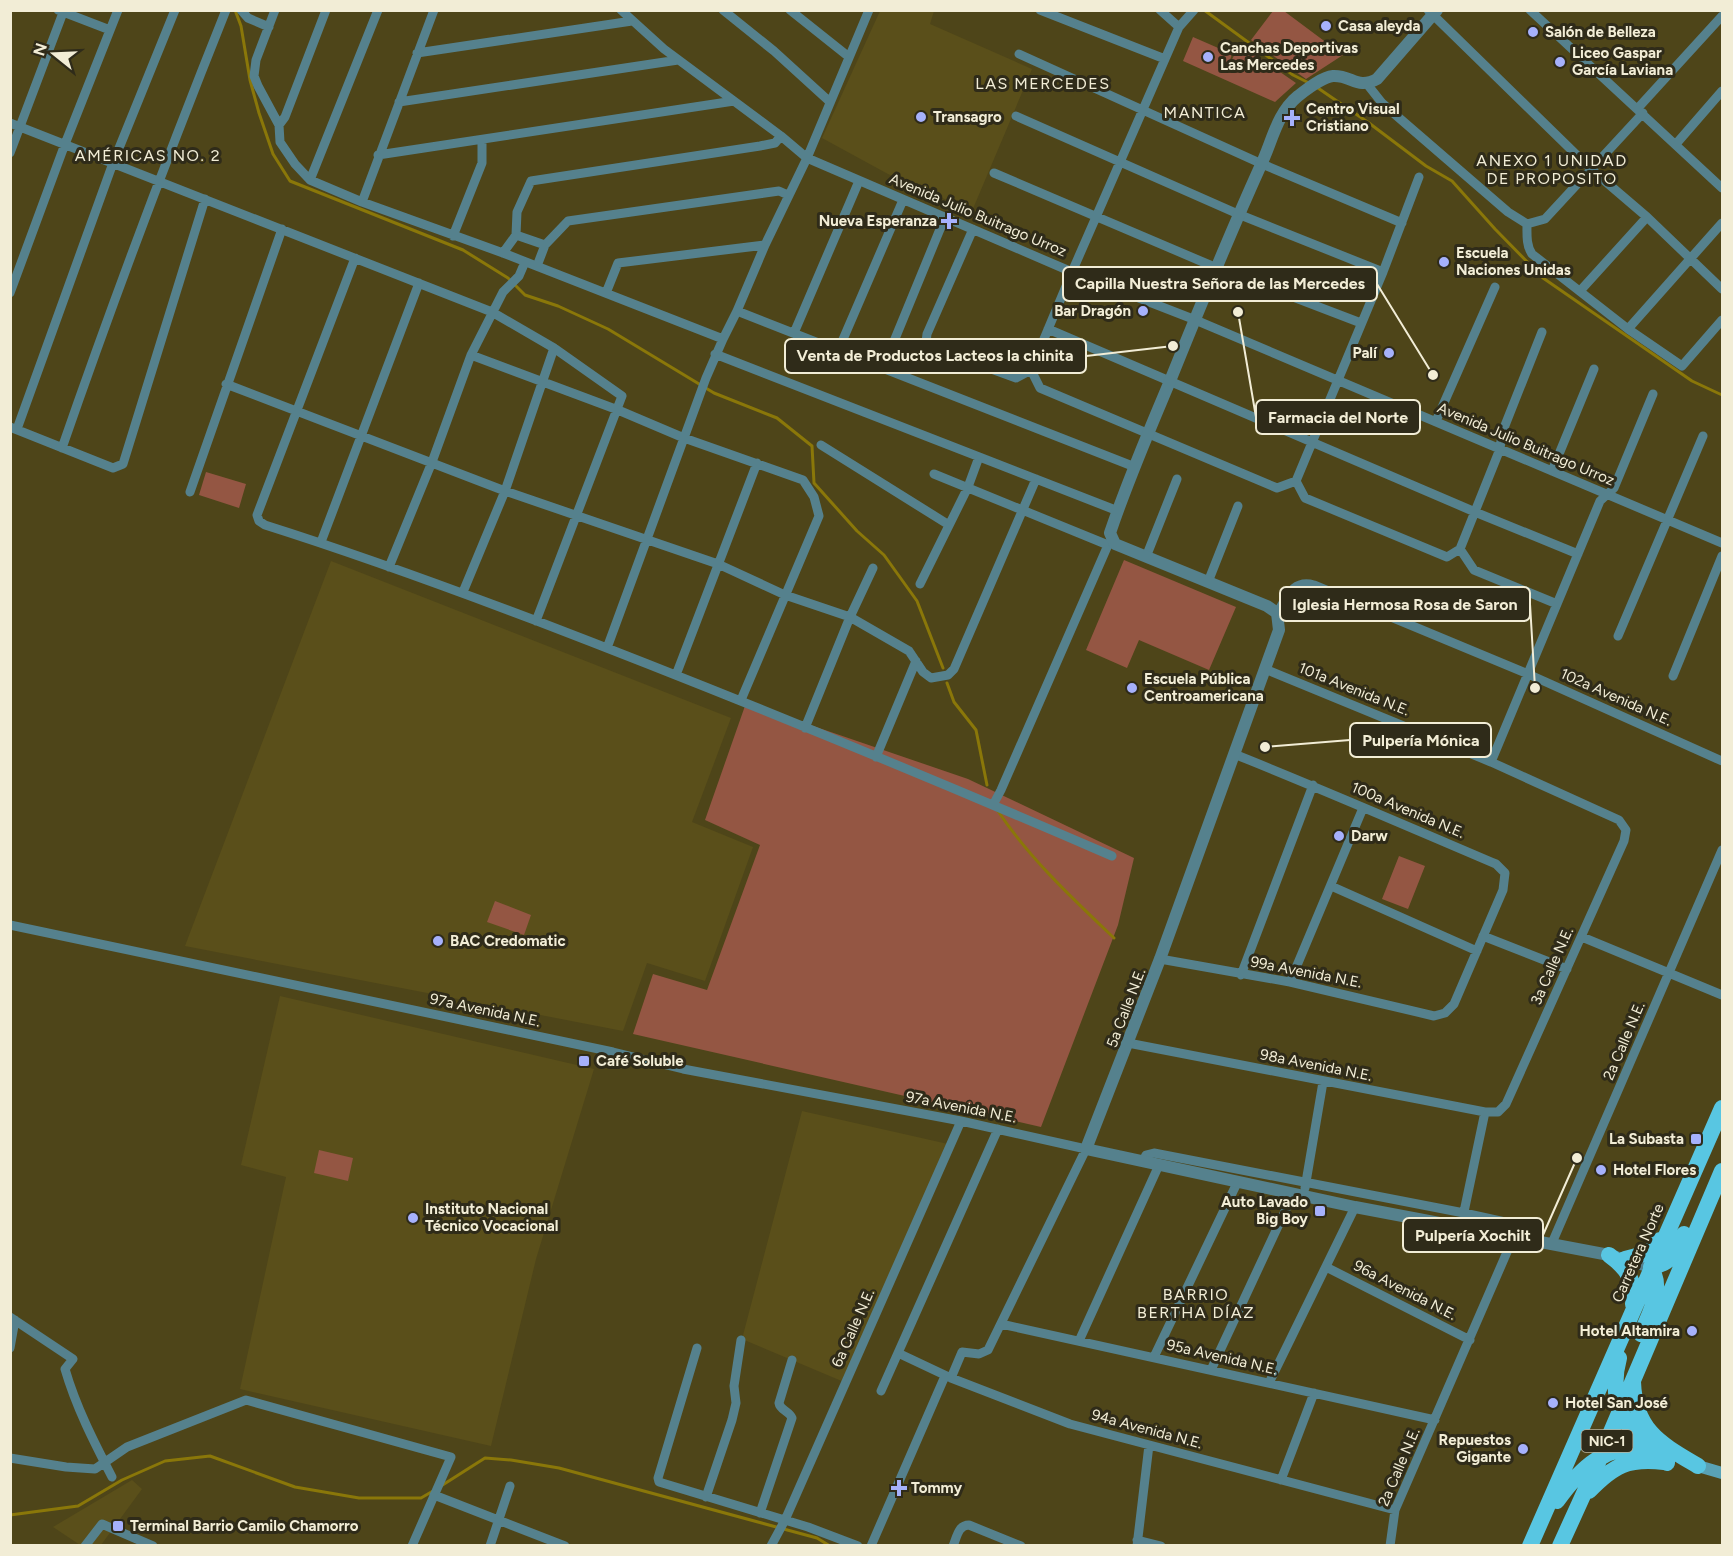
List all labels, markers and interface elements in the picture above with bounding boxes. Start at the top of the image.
place label: Casa aleyda [1338,17,1420,35]
marker: Casa aleyda [1319,19,1333,33]
place label: Salón de Belleza [1545,23,1656,41]
north arrow [24,24,84,84]
marker: Salón de Belleza [1526,25,1540,39]
place label: Canchas Deportivas Las Mercedes [1220,39,1358,74]
text: N [29,41,51,58]
place label: Liceo Gaspar García Laviana [1572,44,1673,79]
marker: Canchas Deportivas Las Mercedes [1201,50,1215,64]
marker: Liceo Gaspar García Laviana [1553,55,1567,69]
district label: LAS MERCEDES [975,74,1111,93]
place label: Centro Visual Cristiano [1306,100,1400,135]
district label: MANTICA [1164,103,1246,122]
place label: Transagro [933,108,1002,126]
marker: Centro Visual Cristiano [1283,109,1301,127]
marker: Transagro [914,110,928,124]
district label: AMÉRICAS NO. 2 [75,146,221,165]
district label: ANEXO 1 UNIDAD DE PROPOSITO [1476,151,1628,188]
street label: Avenida Julio Buitrago Urroz [887,169,1069,261]
place label: Nueva Esperanza [819,212,937,230]
marker: Nueva Esperanza [942,214,956,228]
place label: Escuela Naciones Unidas [1456,244,1571,279]
marker: Escuela Naciones Unidas [1437,255,1451,269]
callout: Capilla Nuestra Señora de las Mercedes [1063,267,1377,301]
text: Capilla Nuestra Señora de las Mercedes [1075,274,1366,293]
place label: Bar Dragón [1054,302,1131,320]
marker: Bar Dragón [1136,304,1150,318]
callout: Venta de Productos Lacteos la chinita [785,339,1086,373]
place label: Palí [1352,344,1378,362]
text: Venta de Productos Lacteos la chinita [797,346,1073,365]
marker: Palí [1382,346,1396,360]
street label: Avenida Julio Buitrago Urroz [1435,398,1617,490]
callout: Farmacia del Norte [1256,400,1420,434]
text: Farmacia del Norte [1268,408,1408,427]
callout: Iglesia Hermosa Rosa de Saron [1280,587,1530,621]
text: Iglesia Hermosa Rosa de Saron [1292,595,1518,614]
street label: 101a Avenida N.E. [1296,659,1412,719]
street label: 102a Avenida N.E. [1557,664,1675,730]
place label: Escuela Pública Centroamericana [1144,670,1264,705]
marker: Escuela Pública Centroamericana [1125,681,1139,695]
callout: Pulpería Mónica [1350,723,1491,757]
text: Pulpería Mónica [1362,731,1480,750]
street label: 100a Avenida N.E. [1349,778,1467,842]
place label: Darw [1351,827,1388,845]
marker: Darw [1332,829,1346,843]
street label: 3a Calle N.E. [1527,924,1577,1008]
place label: BAC Credomatic [450,932,566,950]
marker: BAC Credomatic [431,934,445,948]
street label: 99a Avenida N.E. [1249,952,1363,992]
street label: 5a Calle N.E. [1103,966,1149,1050]
street label: 97a Avenida N.E. [428,990,542,1030]
street label: 2a Calle N.E. [1599,999,1649,1083]
street label: 98a Avenida N.E. [1259,1045,1373,1085]
place label: Café Soluble [596,1052,684,1070]
marker: Café Soluble [577,1054,591,1068]
street label: 97a Avenida N.E. [904,1087,1018,1127]
place label: La Subasta [1609,1130,1684,1148]
marker: La Subasta [1689,1132,1703,1146]
place label: Hotel Flores [1613,1161,1696,1179]
marker: Hotel Flores [1594,1163,1608,1177]
place label: Auto Lavado Big Boy [1221,1193,1308,1228]
place label: Instituto Nacional Técnico Vocacional [425,1200,558,1235]
street label: Carretera Norte [1608,1201,1668,1305]
marker: Auto Lavado Big Boy [1313,1204,1327,1218]
marker: Instituto Nacional Técnico Vocacional [406,1211,420,1225]
callout: Pulpería Xochilt [1403,1218,1543,1252]
text: Pulpería Xochilt [1415,1226,1531,1245]
street label: 96a Avenida N.E. [1351,1256,1459,1324]
district label: BARRIO BERTHA DÍAZ [1137,1285,1255,1322]
street label: 6a Calle N.E. [828,1286,878,1370]
place label: Hotel Altamira [1580,1322,1680,1340]
marker: Hotel Altamira [1685,1324,1699,1338]
street label: 95a Avenida N.E. [1165,1336,1279,1378]
place label: Hotel San José [1565,1394,1669,1412]
marker: Hotel San José [1546,1396,1560,1410]
street label: 94a Avenida N.E. [1090,1406,1204,1452]
street label: 2a Calle N.E. [1374,1425,1424,1509]
road number: NIC-1 [1582,1430,1632,1452]
place label: Repuestos Gigante [1439,1431,1512,1466]
marker: Repuestos Gigante [1516,1442,1530,1456]
place label: Tommy [911,1479,962,1497]
marker: Tommy [892,1481,906,1495]
place label: Terminal Barrio Camilo Chamorro [130,1517,359,1535]
marker: Terminal Barrio Camilo Chamorro [111,1519,125,1533]

